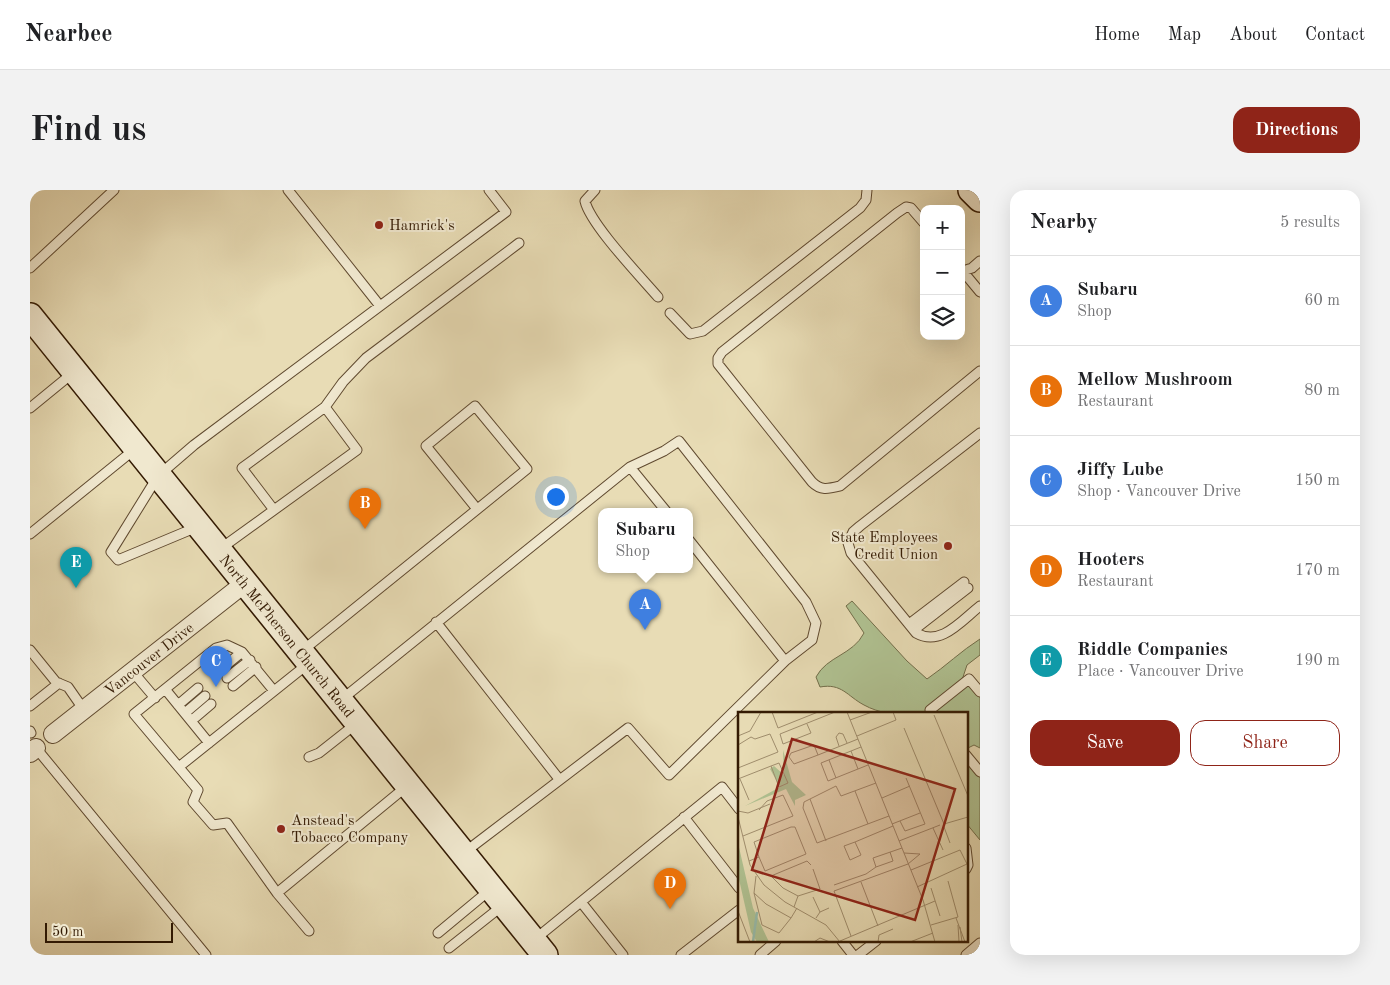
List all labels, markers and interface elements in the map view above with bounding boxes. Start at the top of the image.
text: Nearbee [25,23,113,47]
text: Home [1094,26,1140,44]
text: Map [1168,26,1201,44]
text: About [1229,26,1277,44]
text: Contact [1305,26,1365,44]
button: Directions [1233,107,1360,153]
text: Find us [30,113,146,148]
map controls [920,205,965,340]
button: + [920,205,965,250]
text: Nearby [1030,212,1098,233]
text: 5 results [1280,215,1340,231]
marker: Hamrick's [373,219,385,231]
place label: Hamrick's [389,219,455,234]
button: − [920,250,965,295]
text: Subaru [1077,281,1138,300]
text: A [1040,293,1052,309]
text: 60 m [1304,293,1340,309]
button: layers [920,295,965,340]
text: Shop [1077,304,1112,320]
text: Mellow Mushroom [1077,371,1233,390]
text: B [1040,383,1052,399]
text: 80 m [1304,383,1340,399]
text: Restaurant [1077,394,1154,410]
text: Jiffy Lube [1077,461,1164,480]
text: C [1041,473,1051,489]
text: 150 m [1295,473,1340,489]
your location [543,484,569,510]
text: Shop · Vancouver Drive [1077,484,1241,500]
pin: B [349,488,381,529]
popup [598,508,693,573]
text: Subaru [615,521,676,540]
place label: State Employees Credit Union [831,531,938,563]
marker: State Employees Credit Union [942,540,954,552]
text: Shop [615,544,650,560]
pin: E [60,547,92,588]
street label: North McPherson Church Road [216,551,358,721]
text: Hooters [1077,551,1144,570]
text: D [1040,563,1052,579]
text: 170 m [1295,563,1340,579]
text: Restaurant [1077,574,1154,590]
pin: A [629,589,661,630]
street label: Vancouver Drive [103,621,197,699]
text: Riddle Companies [1077,641,1228,660]
pin: C [200,646,232,687]
text: E [1040,653,1052,669]
text: 190 m [1295,653,1340,669]
text: Place · Vancouver Drive [1077,664,1244,680]
inset map [738,712,968,942]
button: Save [1030,720,1180,766]
button: Share [1190,720,1340,766]
place label: Anstead's Tobacco Company [291,814,409,846]
marker: Anstead's Tobacco Company [275,823,287,835]
pin: D [654,868,686,909]
scale bar [45,920,172,943]
text: 50 m [52,925,83,939]

